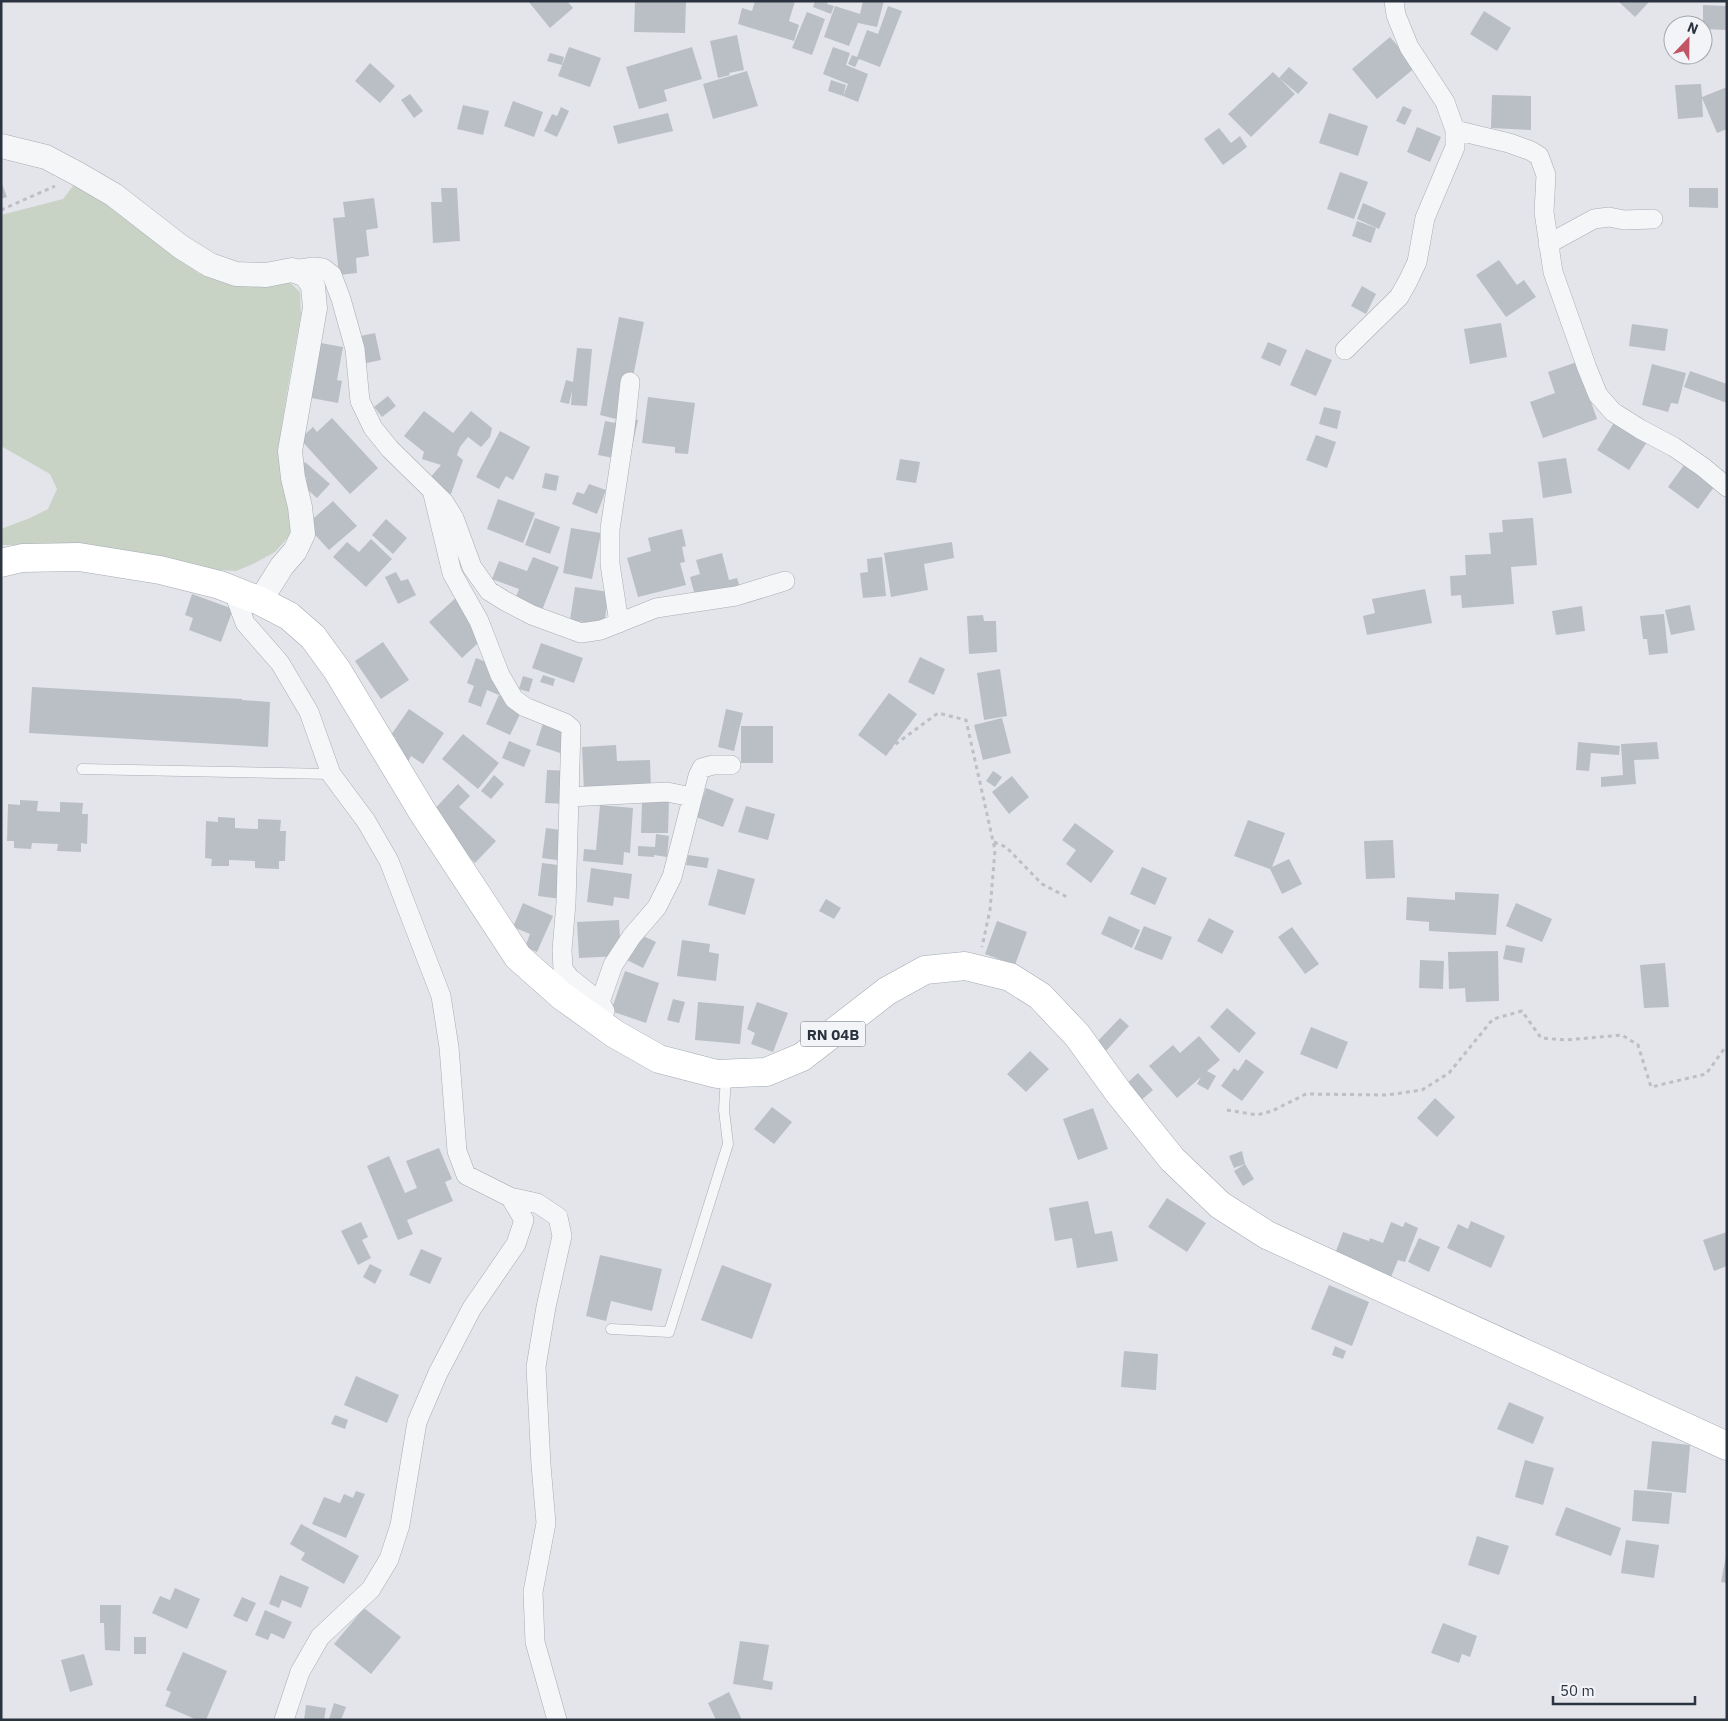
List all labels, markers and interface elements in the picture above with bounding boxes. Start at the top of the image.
north arrow [1663,15,1713,65]
text: N [1685,18,1701,38]
road number: RN 04B [800,1022,866,1046]
scale bar [1553,1674,1696,1706]
text: 50 m [1560,1681,1595,1700]

